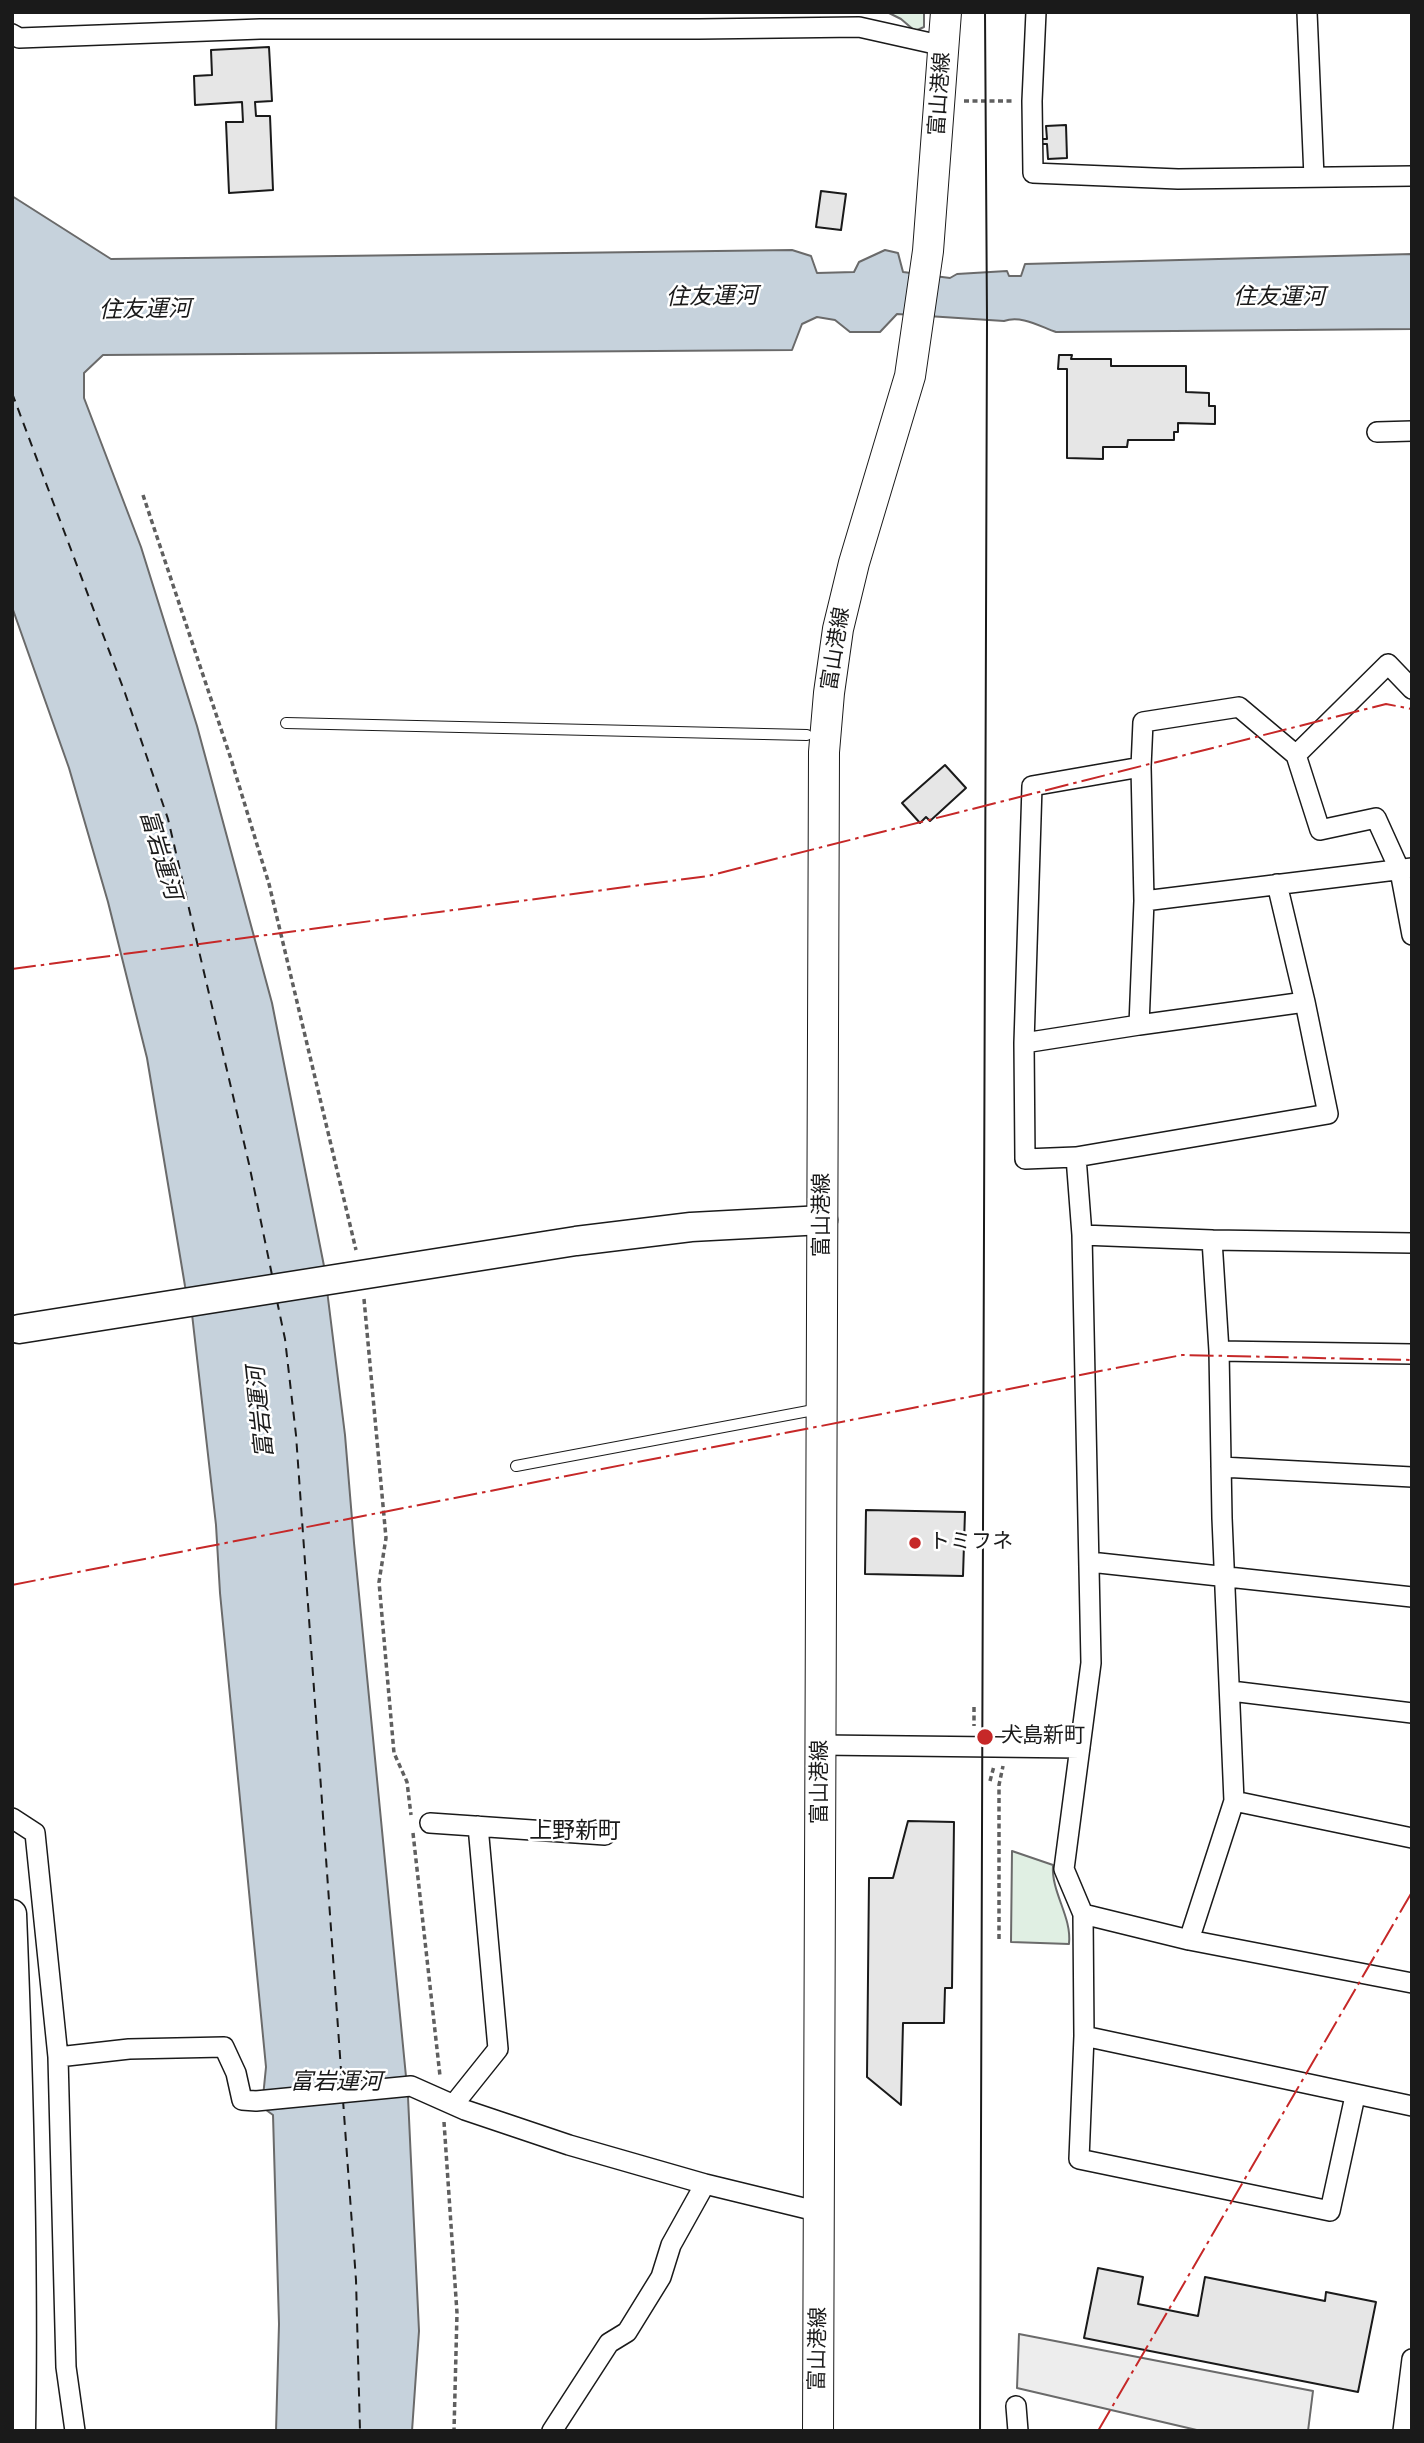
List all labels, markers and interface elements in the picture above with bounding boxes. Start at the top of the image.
street label: 富山港線 [926,51,956,137]
water label: 住友運河 [666,283,758,313]
water label: 住友運河 [1233,284,1325,312]
water label: 住友運河 [99,296,191,326]
street label: 富山港線 [818,606,856,692]
water label: 富岩運河 [132,807,186,903]
street label: 富山港線 [810,1173,836,1257]
water label: 富岩運河 [243,1365,281,1459]
place label: トミフネ [929,1530,1013,1556]
marker: トミフネ [907,1535,923,1551]
place label: 犬島新町 [1001,1724,1085,1750]
marker: 犬島新町 [975,1727,995,1747]
street label: 富山港線 [808,1740,834,1824]
district label: 上野新町 [529,1818,621,1846]
water label: 富岩運河 [290,2069,382,2097]
street label: 富山港線 [806,2307,832,2391]

